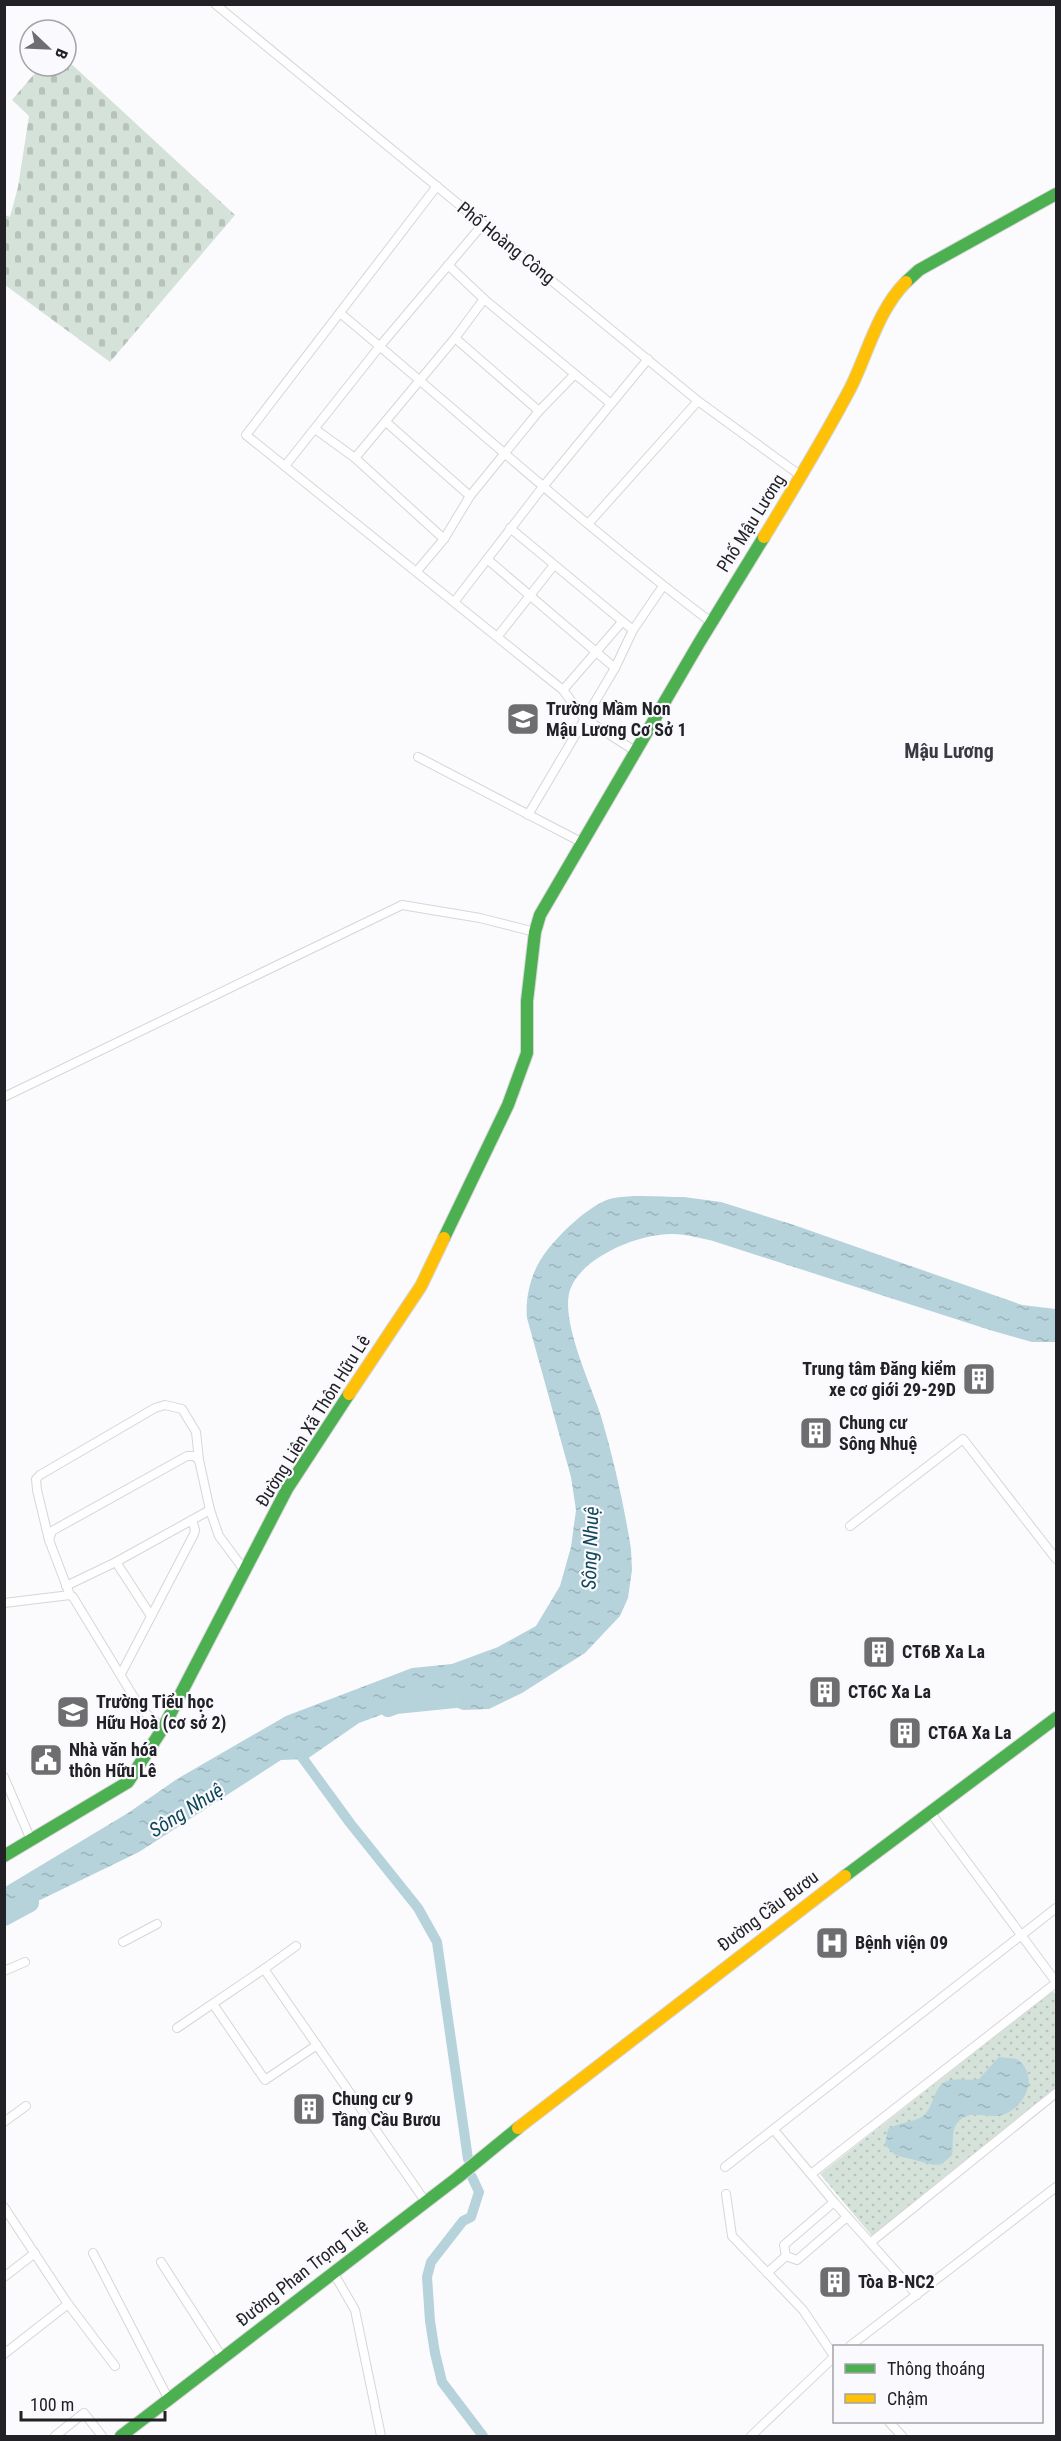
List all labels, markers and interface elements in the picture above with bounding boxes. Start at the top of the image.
north arrow [18,18,78,78]
text: B [51,46,72,62]
street label: Phố Hoàng Công [453,197,559,288]
street label: Phố Mậu Lương [712,470,789,576]
place label: Trường Mầm Non Mậu Lương Cơ Sở 1 [546,698,687,740]
school or university icon: Trường Mầm Non Mậu Lương Cơ Sở 1 [505,701,541,737]
district label: Mậu Lương [904,739,994,763]
street label: Đường Liên Xã Thôn Hữu Lê [251,1331,374,1510]
place label: Trung tâm Đăng kiểm xe cơ giới 29-29D [802,1358,956,1400]
building icon: Trung tâm Đăng kiểm xe cơ giới 29-29D [961,1361,997,1397]
place label: Chung cư Sông Nhuệ [839,1412,917,1454]
building icon: Chung cư Sông Nhuệ [798,1415,834,1451]
water label: Sông Nhuệ [577,1506,603,1590]
building icon: CT6B Xa La [861,1634,897,1670]
place label: CT6B Xa La [902,1641,985,1662]
building icon: CT6C Xa La [807,1674,843,1710]
place label: CT6C Xa La [848,1681,931,1702]
place label: Trường Tiểu học Hữu Hoà (cơ sở 2) [96,1691,226,1734]
school or university icon: Trường Tiểu học Hữu Hoà (cơ sở 2) [55,1694,91,1730]
building icon: CT6A Xa La [887,1715,923,1751]
place label: CT6A Xa La [928,1722,1012,1743]
place label: Nhà văn hóa thôn Hữu Lê [69,1739,157,1781]
public building icon: Nhà văn hóa thôn Hữu Lê [28,1742,64,1778]
water label: Sông Nhuệ [144,1778,228,1842]
street label: Đường Cầu Bươu [713,1866,822,1955]
hospital icon: Bệnh viện 09 [814,1925,850,1961]
place label: Bệnh viện 09 [855,1932,948,1953]
place label: Chung cư 9 Tầng Cầu Bươu [332,2088,441,2130]
building icon: Chung cư 9 Tầng Cầu Bươu [291,2091,327,2127]
street label: Đường Phan Trọng Tuệ [232,2215,372,2330]
building icon: Tòa B-NC2 [817,2264,853,2300]
place label: Tòa B-NC2 [858,2271,935,2292]
legend [833,2345,1043,2423]
text: Thông thoáng [887,2358,985,2379]
scale bar [21,2384,165,2422]
text: Chậm [887,2388,928,2409]
text: 100 m [30,2394,74,2415]

